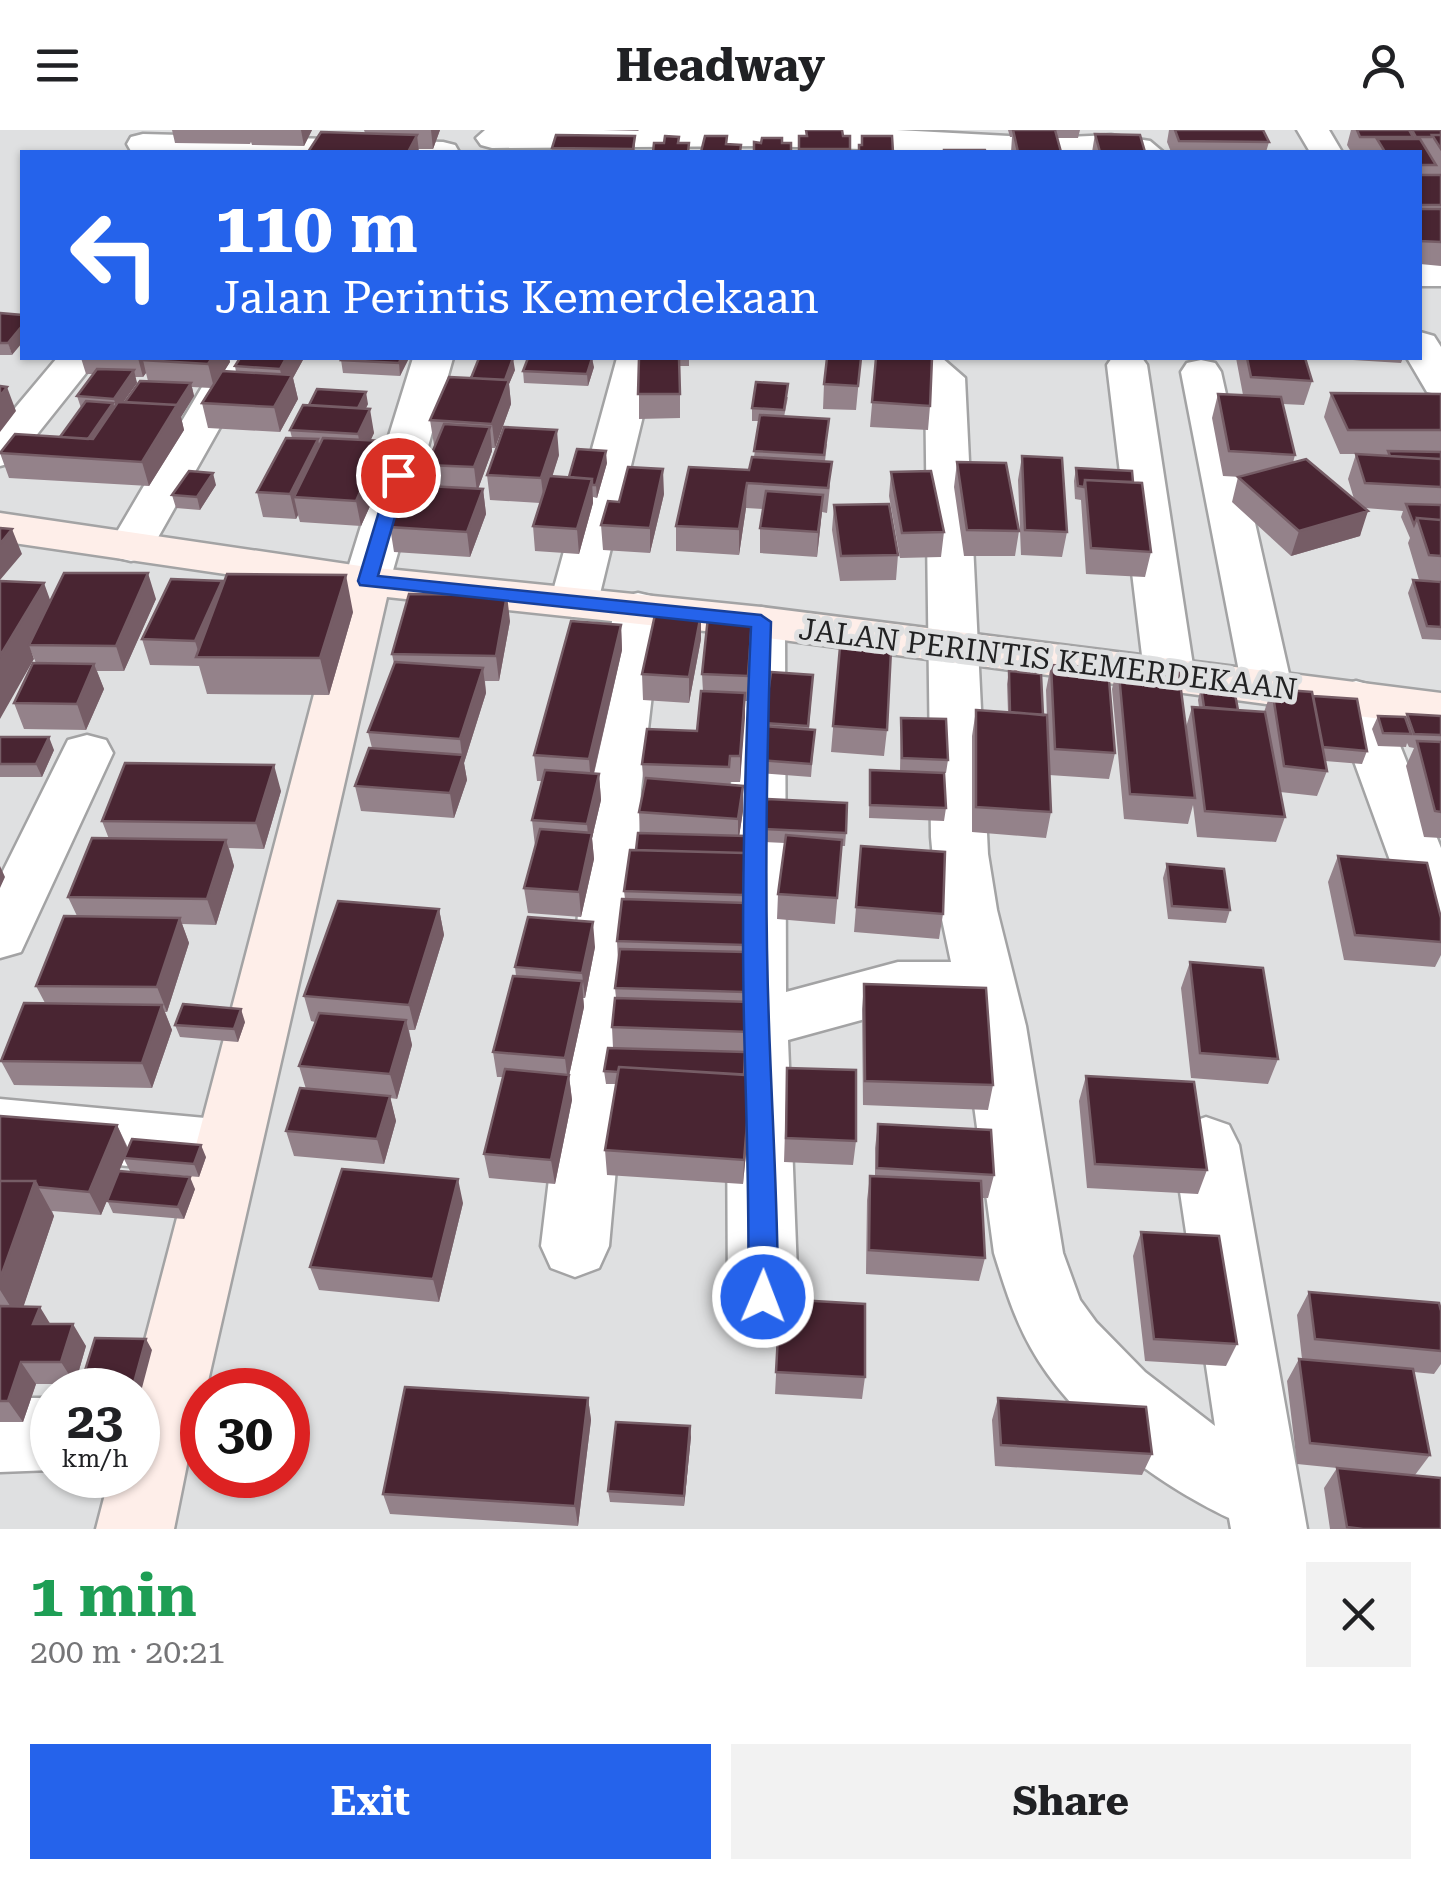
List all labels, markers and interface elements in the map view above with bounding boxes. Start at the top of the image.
icon: menu [30,38,85,93]
icon: person [1356,38,1411,93]
text: Headway [616,39,825,92]
text: 110 m [215,187,418,269]
icon: left [50,190,180,320]
text: Jalan Perintis Kemerdekaan [215,271,819,324]
pin [356,433,441,518]
icon: arrive [371,448,426,503]
street label: JALAN PERINTIS KEMERDEKAAN [797,611,1299,707]
position arrow [711,1245,815,1349]
speed limit sign: 30 [180,1368,310,1498]
text: 23 [67,1392,123,1450]
text: km/h [62,1444,128,1473]
text: 1 min [30,1560,197,1631]
button: close [1306,1562,1411,1667]
text: 200 m · 20:21 [30,1633,225,1671]
button: Exit [30,1744,711,1859]
button: Share [731,1744,1411,1859]

